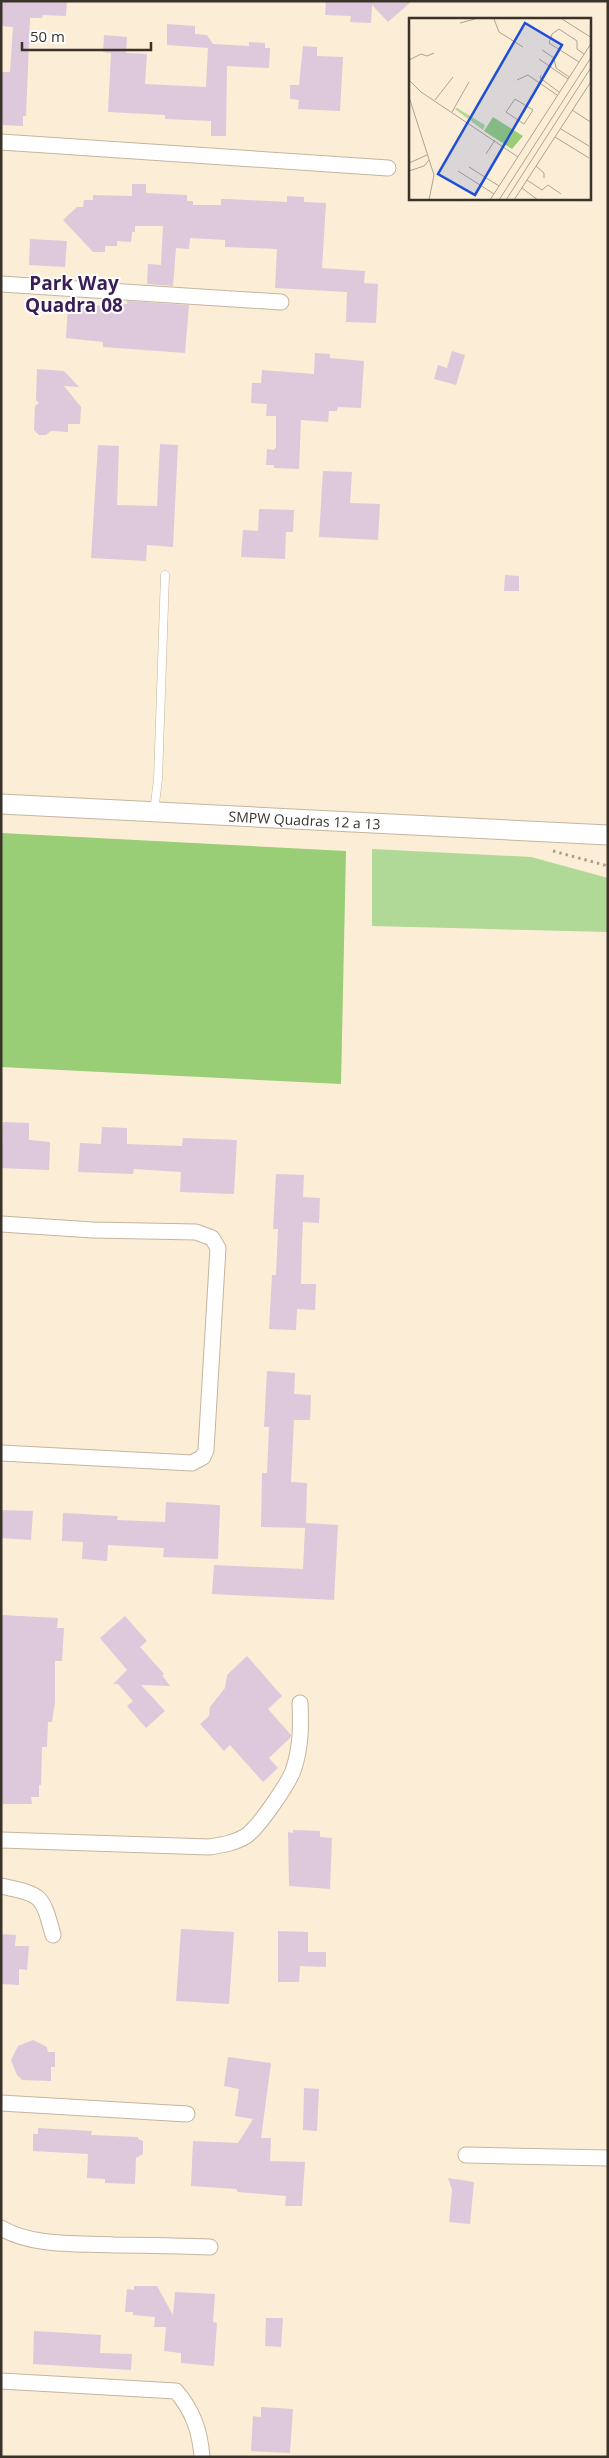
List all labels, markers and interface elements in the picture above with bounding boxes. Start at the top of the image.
inset map [409,18,592,200]
scale bar [22,20,151,52]
text: 50 m [30,26,65,46]
district label: Park Way Quadra 08 [25,270,123,318]
street label: SMPW Quadras 12 a 13 [228,806,381,833]

